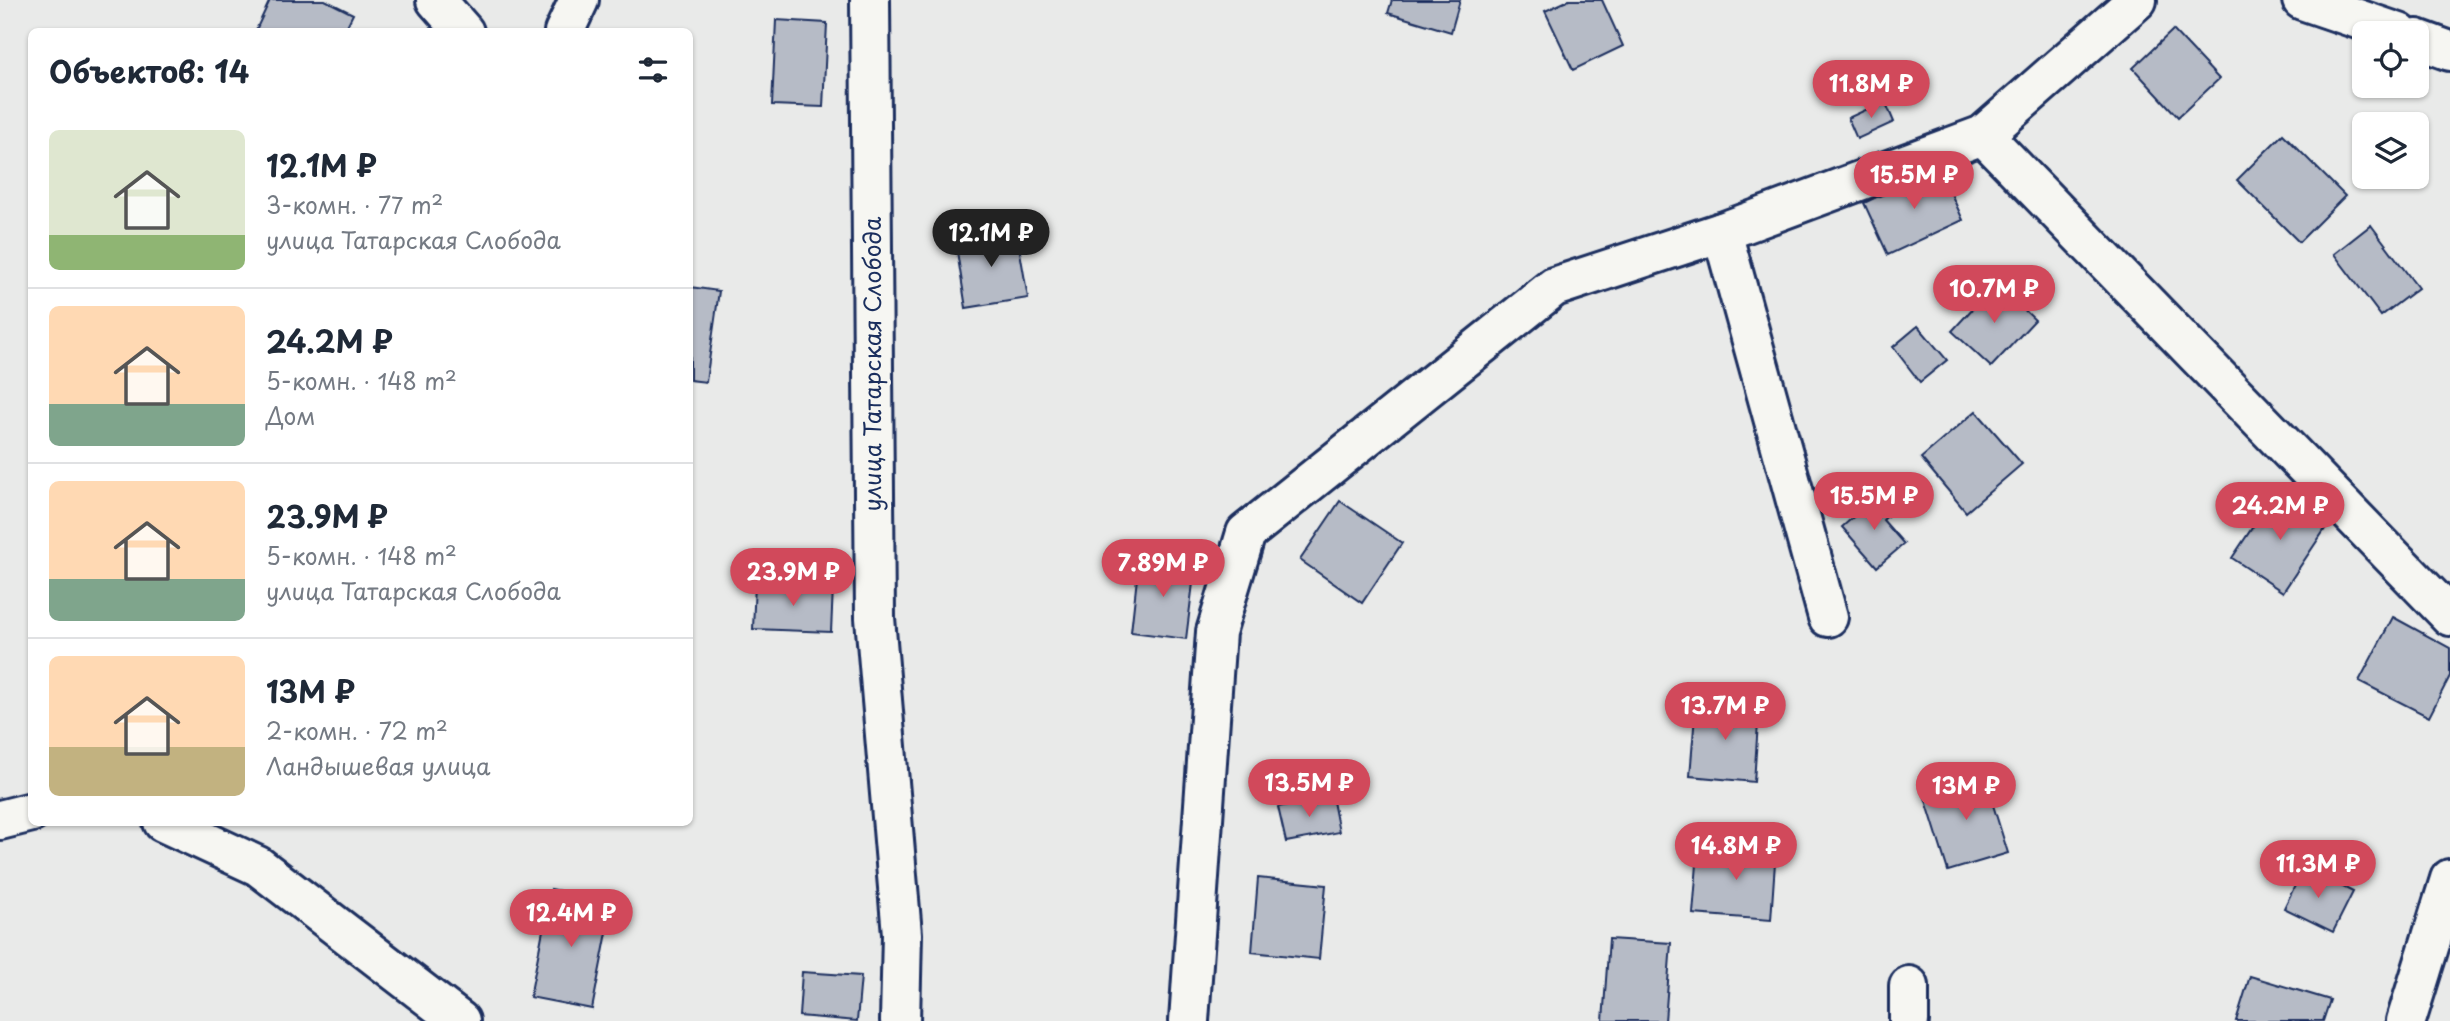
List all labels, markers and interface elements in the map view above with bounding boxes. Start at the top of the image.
map controls [2352,21,2429,189]
button: locate [2352,21,2429,98]
text: Объектов: 14 [49,48,249,93]
icon: filters [634,51,672,89]
pin: 11.8M ₽ [1806,60,1936,120]
text: 11.8M ₽ [1829,65,1913,100]
button: layers [2352,112,2429,189]
text: 12.1M ₽ [266,142,377,187]
pin: 15.5M ₽ [1849,152,1979,211]
text: 15.5M ₽ [1870,156,1958,191]
icon: home [105,158,189,242]
text: 3-комн. · 77 m² [266,187,443,222]
pin: 12.1M ₽ [926,210,1056,269]
text: 12.1M ₽ [948,214,1034,249]
street label: улица Татарская Слобода [854,216,889,511]
text: улица Татарская Слобода [266,222,561,257]
pin: 10.7M ₽ [1929,266,2059,325]
text: 10.7M ₽ [1949,270,2039,305]
text: 24.2M ₽ [266,318,393,363]
icon: home [105,334,189,418]
text: 5-комн. · 148 m² [266,363,457,398]
text: Дом [266,398,315,433]
pin: 15.5M ₽ [1809,472,1939,532]
text: 15.5M ₽ [1830,477,1918,512]
pin: 24.2M ₽ [2215,482,2345,542]
text: 24.2M ₽ [2231,487,2329,522]
text: 23.9M ₽ [266,493,388,538]
icon: home [105,509,189,593]
text: 5-комн. · 148 m² [266,538,457,573]
pin: 7.89M ₽ [1098,540,1228,599]
text: 7.89M ₽ [1118,544,1208,579]
pin: 23.9M ₽ [728,548,858,608]
text: 23.9M ₽ [746,553,840,588]
text: улица Татарская Слобода [266,573,561,608]
text: 13M ₽ [266,668,355,713]
pin: 13.7M ₽ [1660,682,1790,742]
icon: home [105,684,189,768]
text: 13.7M ₽ [1681,687,1769,722]
text: 2-комн. · 72 m² [266,713,448,748]
text: Ландышевая улица [266,748,490,783]
pin: 13.5M ₽ [1244,760,1374,819]
pin: 13M ₽ [1917,762,2015,822]
text: 13.5M ₽ [1264,764,1354,799]
text: 13M ₽ [1932,767,2000,802]
pin: 14.8M ₽ [1671,822,1801,882]
text: 14.8M ₽ [1691,827,1781,862]
pin: 11.3M ₽ [2253,841,2383,900]
text: 11.3M ₽ [2276,845,2360,880]
pin: 12.4M ₽ [506,890,636,949]
text: 12.4M ₽ [526,894,616,929]

